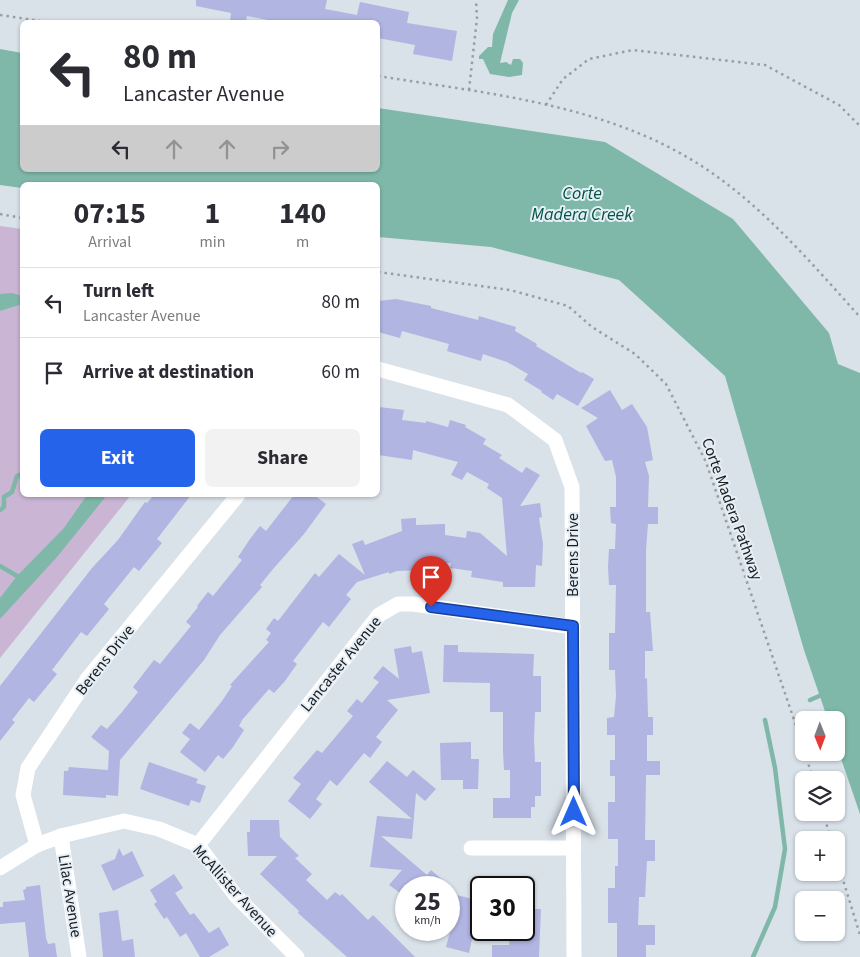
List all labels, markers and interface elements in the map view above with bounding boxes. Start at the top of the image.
text: 80 m [123,32,197,82]
icon: left [40,40,105,105]
text: Lancaster Avenue [123,78,284,110]
icon: left [107,135,135,163]
icon: ahead [160,135,188,163]
icon: ahead [213,135,241,163]
icon: right [266,135,294,163]
water label: Corte Madera Creek [531,181,633,227]
text: 07:15 [74,192,146,235]
text: 1 [204,192,220,235]
text: 140 [279,192,326,235]
text: Arrival [88,231,131,253]
text: min [199,231,225,253]
text: m [296,231,309,253]
text: Turn left [83,278,154,305]
icon: left [40,289,68,317]
text: 80 m [322,289,360,316]
text: Lancaster Avenue [83,305,200,327]
icon: arrive [40,359,68,387]
text: Arrive at destination [83,359,254,386]
text: 60 m [322,359,360,386]
button: Exit [40,429,195,487]
button: Share [205,429,360,487]
street label: Corte Madera Pathway [696,435,768,584]
street label: Berens Drive [562,513,584,597]
pin [410,556,452,607]
icon: arrive [417,563,445,591]
street label: Lancaster Avenue [296,611,387,717]
street label: Berens Drive [70,620,140,700]
north arrow [795,711,845,761]
map controls [795,711,845,941]
button: layers [795,771,845,821]
position arrow [547,785,599,837]
button: + [795,831,845,881]
street label: McAllister Avenue [188,840,282,942]
street label: Lilac Avenue [53,853,87,939]
speed limit sign: 30 [470,876,535,941]
text: 25 [414,884,441,920]
button: − [795,891,845,941]
text: km/h [414,912,441,929]

